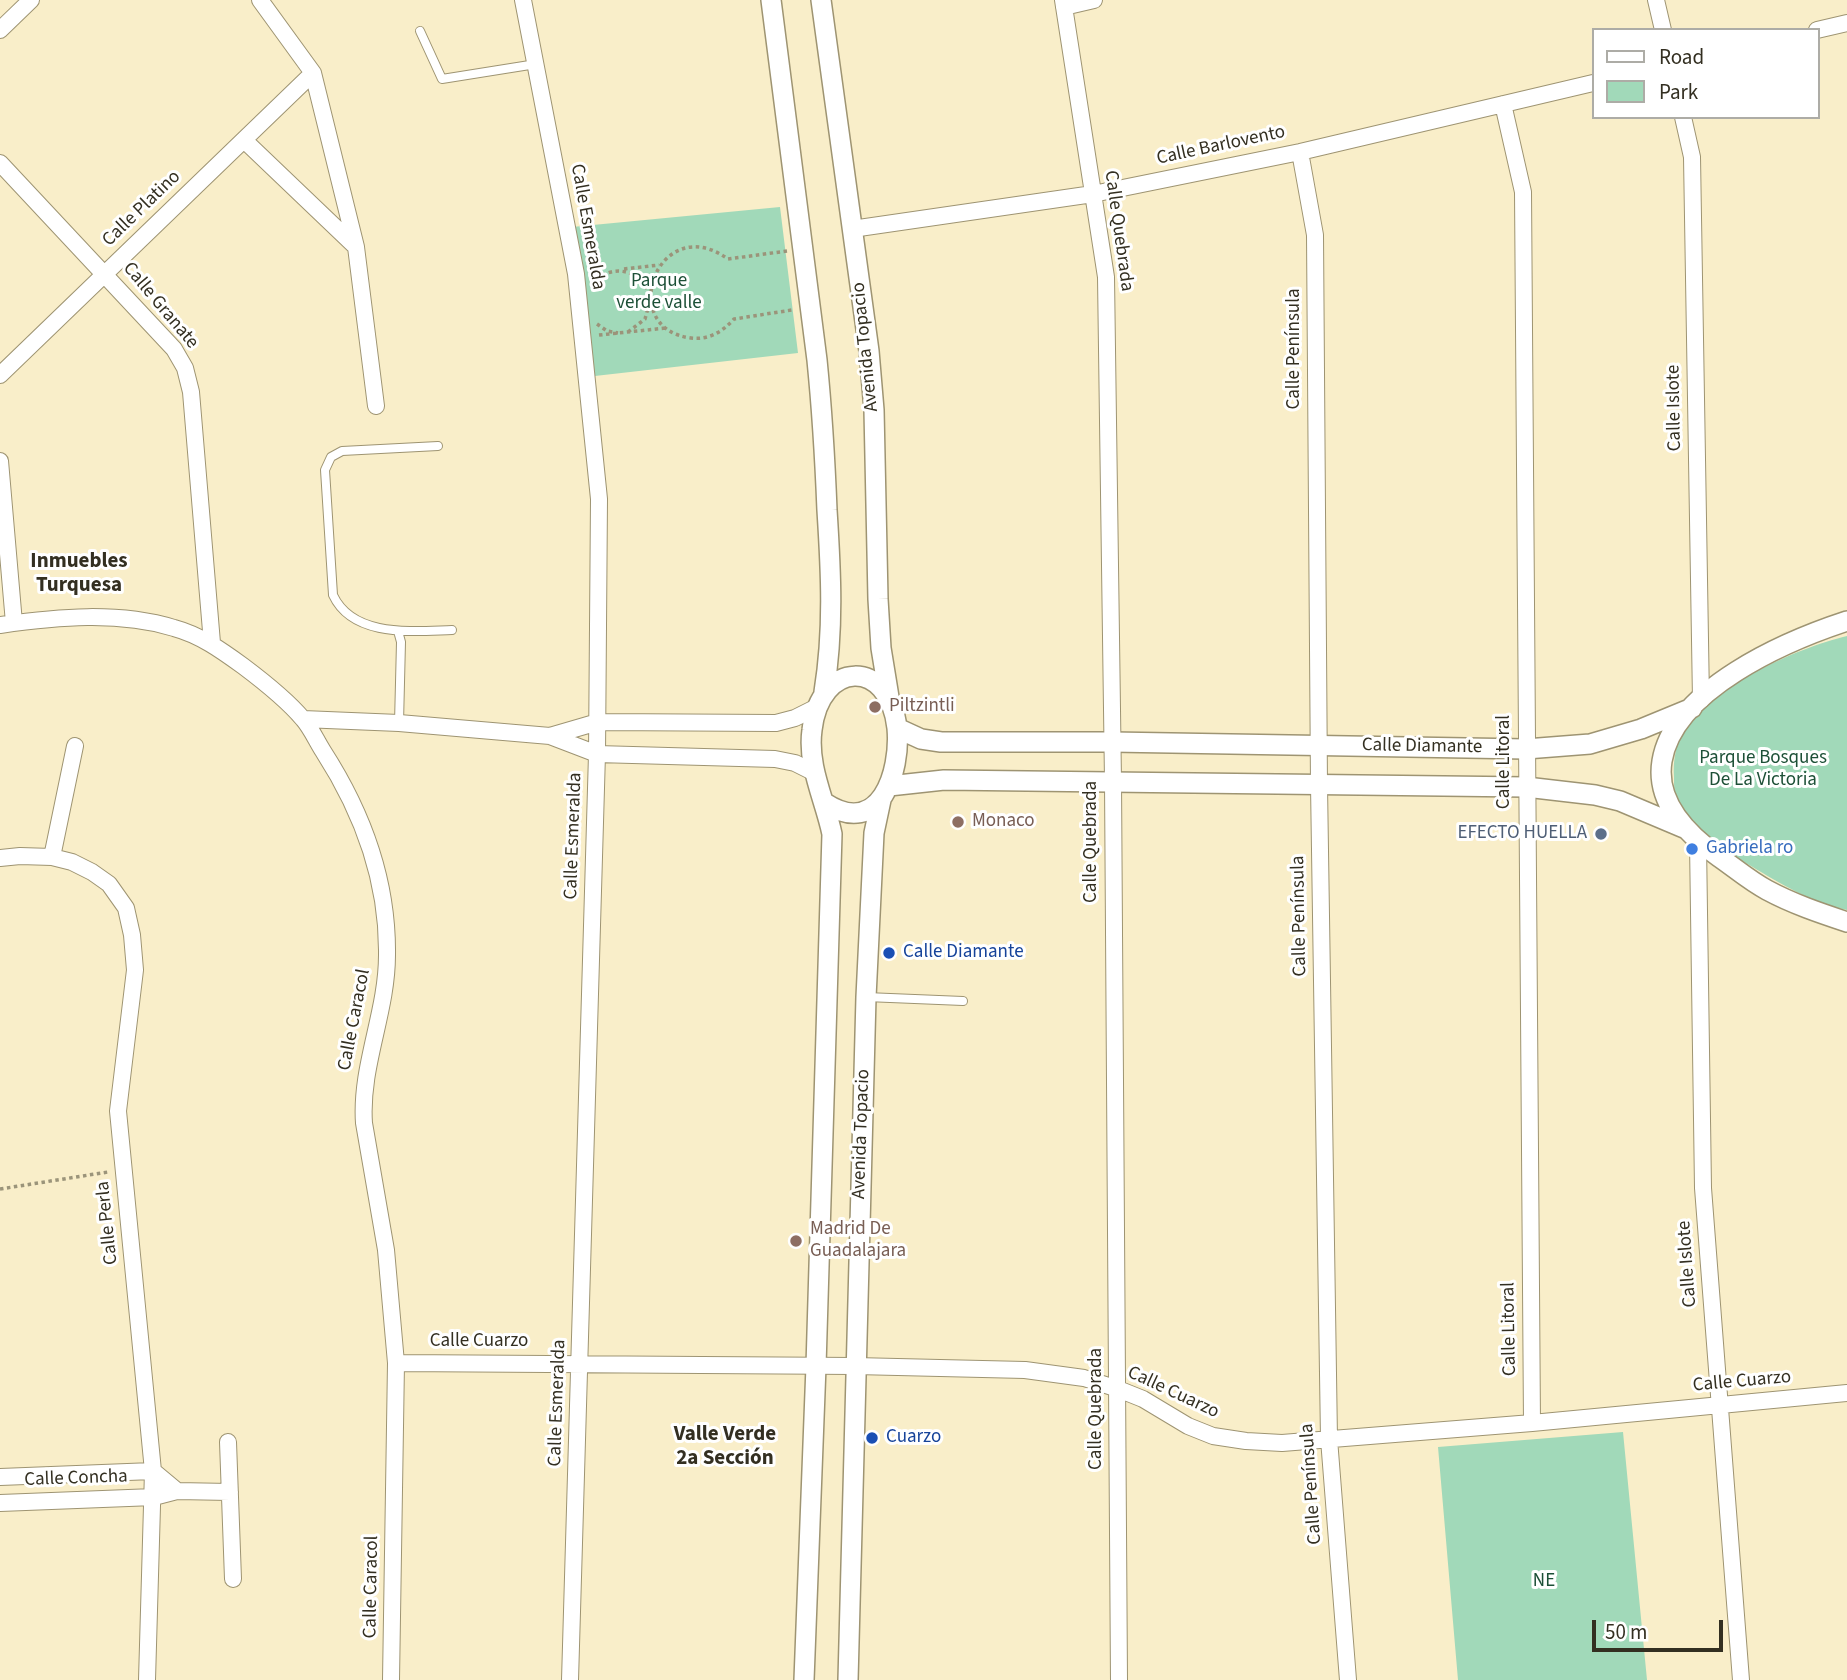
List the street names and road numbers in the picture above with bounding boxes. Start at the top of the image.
street label: Calle Barlovento [1155,121,1287,171]
street label: Calle Esmeralda [565,162,609,292]
street label: Calle Platino [98,166,186,252]
street label: Calle Quebrada [1098,169,1138,293]
street label: Calle Granate [117,258,203,354]
street label: Avenida Topacio [848,281,884,413]
street label: Calle Península [1284,288,1306,410]
street label: Calle Islote [1663,364,1687,452]
street label: Calle Litoral [1494,715,1516,809]
street label: Calle Diamante [1362,735,1482,759]
street label: Calle Esmeralda [560,772,588,900]
street label: Calle Quebrada [1081,781,1103,903]
street label: Calle Península [1288,855,1312,977]
street label: Calle Caracol [334,967,376,1073]
street label: Avenida Topacio [848,1069,876,1199]
street label: Calle Perla [92,1180,124,1266]
street label: Calle Islote [1674,1220,1702,1308]
street label: Calle Litoral [1498,1282,1522,1376]
street label: Calle Cuarzo [430,1331,528,1353]
street label: Calle Esmeralda [544,1339,572,1467]
street label: Calle Quebrada [1086,1348,1108,1470]
street label: Calle Cuarzo [1123,1362,1223,1424]
street label: Calle Cuarzo [1692,1366,1792,1398]
street label: Calle Península [1296,1423,1328,1545]
street label: Calle Concha [24,1466,128,1492]
street label: Calle Caracol [360,1535,384,1639]

